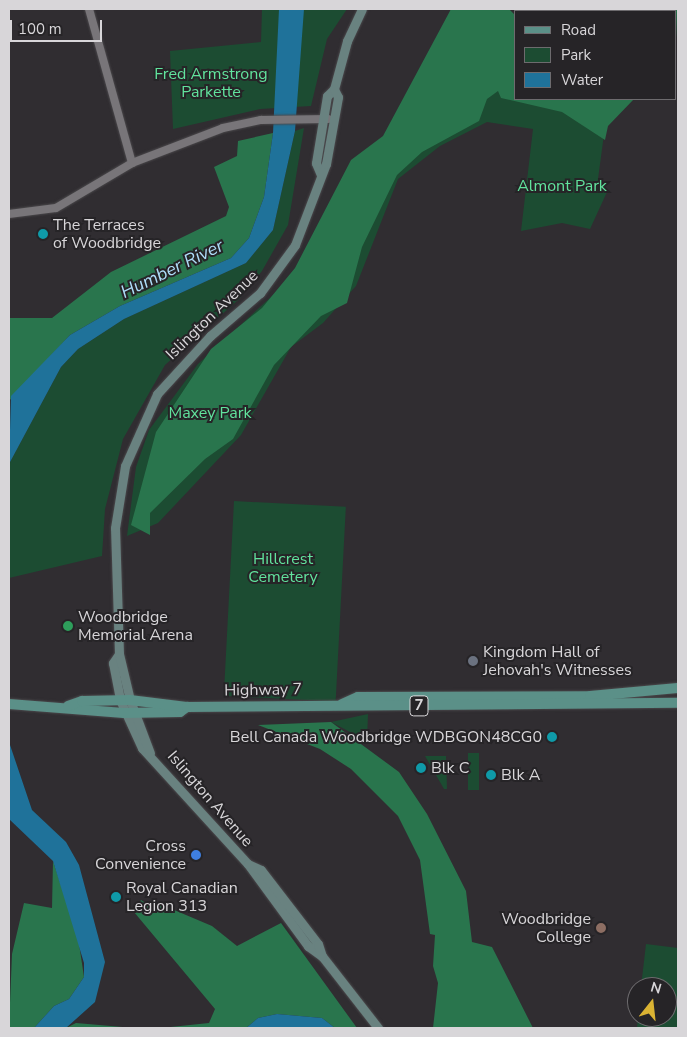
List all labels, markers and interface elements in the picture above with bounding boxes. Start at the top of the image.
scale bar [12,10,105,42]
legend [514,10,677,100]
text: 100 m [18,19,62,39]
text: Road [561,20,596,40]
text: Park [561,45,591,65]
park label: Fred Armstrong Parkette [154,64,268,102]
text: Water [561,70,603,90]
park label: Almont Park [517,176,607,196]
place label: The Terraces of Woodbridge [53,215,161,253]
marker: The Terraces of Woodbridge [37,228,49,240]
water label: Humber River [117,235,227,303]
street label: Islington Avenue [162,266,262,364]
park label: Maxey Park [168,403,252,423]
park label: Hillcrest Cemetery [248,549,318,587]
place label: Woodbridge Memorial Arena [78,607,193,645]
marker: Woodbridge Memorial Arena [62,620,74,632]
place label: Kingdom Hall of Jehovah's Witnesses [483,642,632,680]
marker: Kingdom Hall of Jehovah's Witnesses [467,655,479,667]
street label: Highway 7 [224,680,302,700]
road number: 7 [409,694,429,718]
place label: Bell Canada Woodbridge WDBGON48CG0 [230,727,542,747]
marker: Bell Canada Woodbridge WDBGON48CG0 [546,731,558,743]
street label: Islington Avenue [163,747,257,851]
place label: Blk C [431,758,469,778]
marker: Blk C [415,762,427,774]
place label: Blk A [501,765,540,785]
marker: Blk A [485,769,497,781]
place label: Cross Convenience [95,836,186,874]
marker: Cross Convenience [190,849,202,861]
place label: Royal Canadian Legion 313 [126,878,238,916]
marker: Royal Canadian Legion 313 [110,891,122,903]
place label: Woodbridge College [501,909,591,947]
marker: Woodbridge College [595,922,607,934]
north arrow [627,977,677,1027]
text: N [648,977,664,999]

